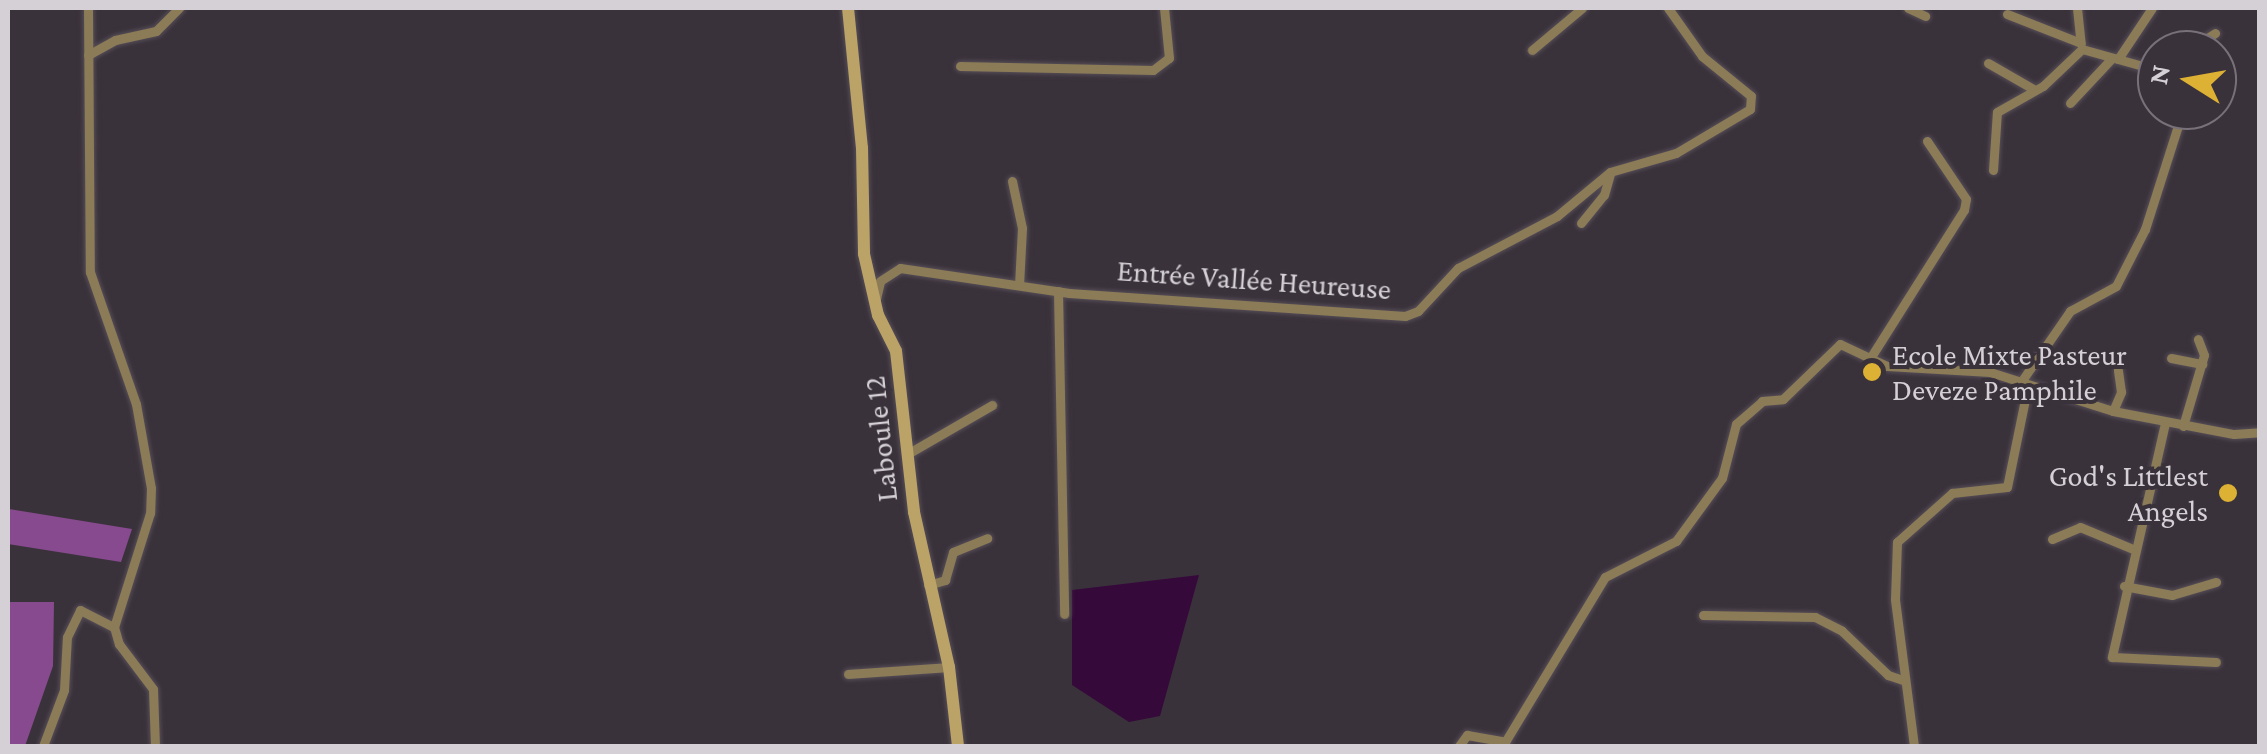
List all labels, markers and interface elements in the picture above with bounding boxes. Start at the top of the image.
north arrow [2137,30,2237,130]
text: N [2142,62,2176,87]
street label: Entrée Vallée Heureuse [1116,252,1392,308]
place label: Ecole Mixte Pasteur Deveze Pamphile [1892,337,2127,408]
marker: Ecole Mixte Pasteur Deveze Pamphile [1861,361,1883,383]
street label: Laboule 12 [857,374,905,504]
place label: God's Littlest Angels [2049,458,2208,528]
marker: God's Littlest Angels [2217,482,2239,504]

